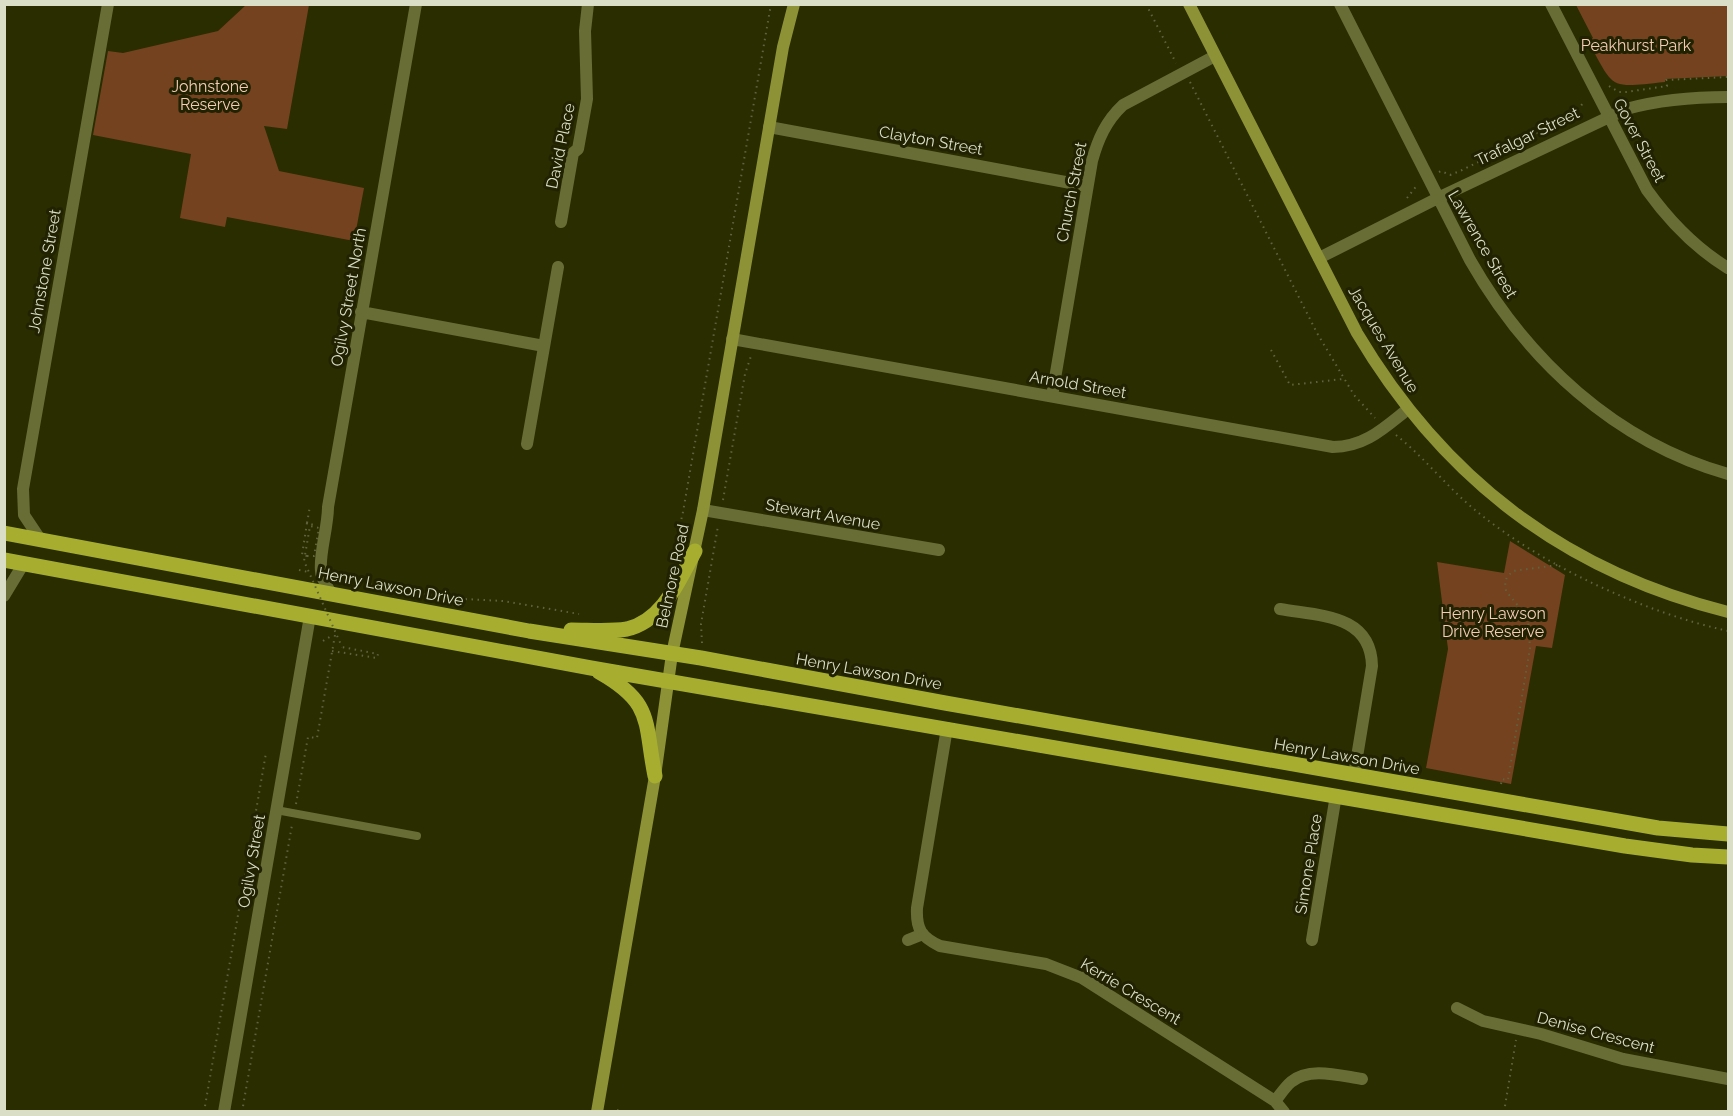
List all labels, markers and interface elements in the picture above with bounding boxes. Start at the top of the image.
park label: Peakhurst Park [1581,36,1692,55]
park label: Johnstone Reserve [172,77,248,114]
street label: Gover Street [1610,95,1670,186]
street label: David Place [542,102,579,191]
street label: Trafalgar Street [1472,103,1583,170]
street label: Clayton Street [878,122,985,159]
street label: Church Street [1052,140,1091,244]
street label: Lawrence Street [1444,187,1521,302]
street label: Johnstone Street [24,207,65,334]
street label: Ogilvy Street North [327,226,370,368]
street label: Jacques Avenue [1344,282,1423,396]
street label: Arnold Street [1028,367,1128,402]
street label: Stewart Avenue [764,495,882,534]
street label: Belmore Road [652,522,693,630]
street label: Henry Lawson Drive [317,563,465,610]
park label: Henry Lawson Drive Reserve [1440,604,1546,641]
street label: Henry Lawson Drive [795,649,943,694]
street label: Henry Lawson Drive [1273,734,1421,779]
street label: Ogilvy Street [234,812,269,909]
street label: Simone Place [1291,813,1326,916]
street label: Kerrie Crescent [1077,954,1185,1029]
street label: Denise Crescent [1535,1008,1657,1057]

